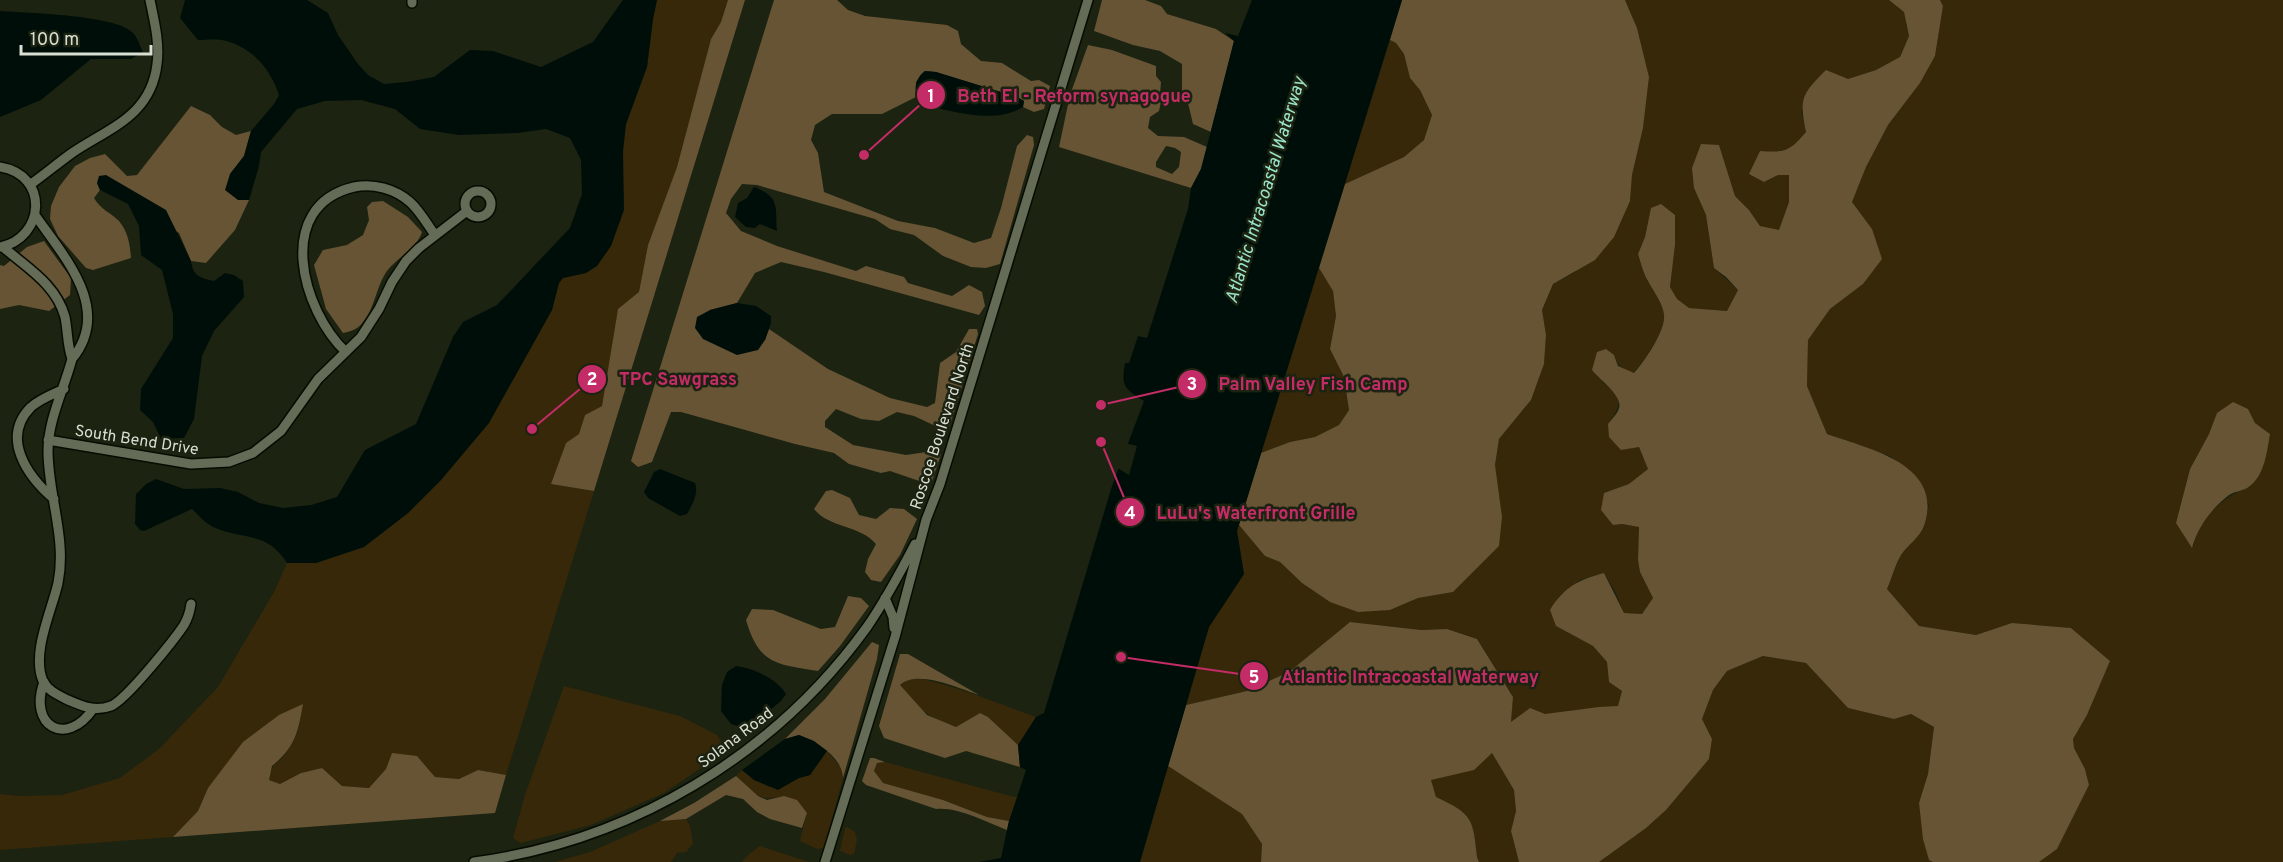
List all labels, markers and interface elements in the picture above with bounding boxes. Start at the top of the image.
scale bar [21,18,152,56]
text: 100 m [30,29,79,52]
water label: Atlantic Intracoastal Waterway [1221,73,1312,306]
callout: Beth El - Reform synagogue [916,77,1203,113]
text: 1 [927,86,935,109]
text: Beth El - Reform synagogue [957,86,1191,109]
street label: Roscoe Boulevard North [907,341,979,512]
callout: TPC Sawgrass [577,361,749,397]
callout: Palm Valley Fish Camp [1177,366,1420,402]
text: 2 [586,369,598,392]
text: TPC Sawgrass [619,369,737,392]
text: 3 [1187,374,1197,397]
text: Palm Valley Fish Camp [1218,374,1408,397]
street label: South Bend Drive [73,421,200,461]
callout: LuLu's Waterfront Grille [1115,494,1368,530]
text: 4 [1124,503,1136,526]
text: LuLu's Waterfront Grille [1156,503,1356,526]
callout: Atlantic Intracoastal Waterway [1239,658,1551,694]
text: 5 [1249,667,1260,690]
text: Atlantic Intracoastal Waterway [1281,667,1539,690]
street label: Solana Road [695,704,778,773]

